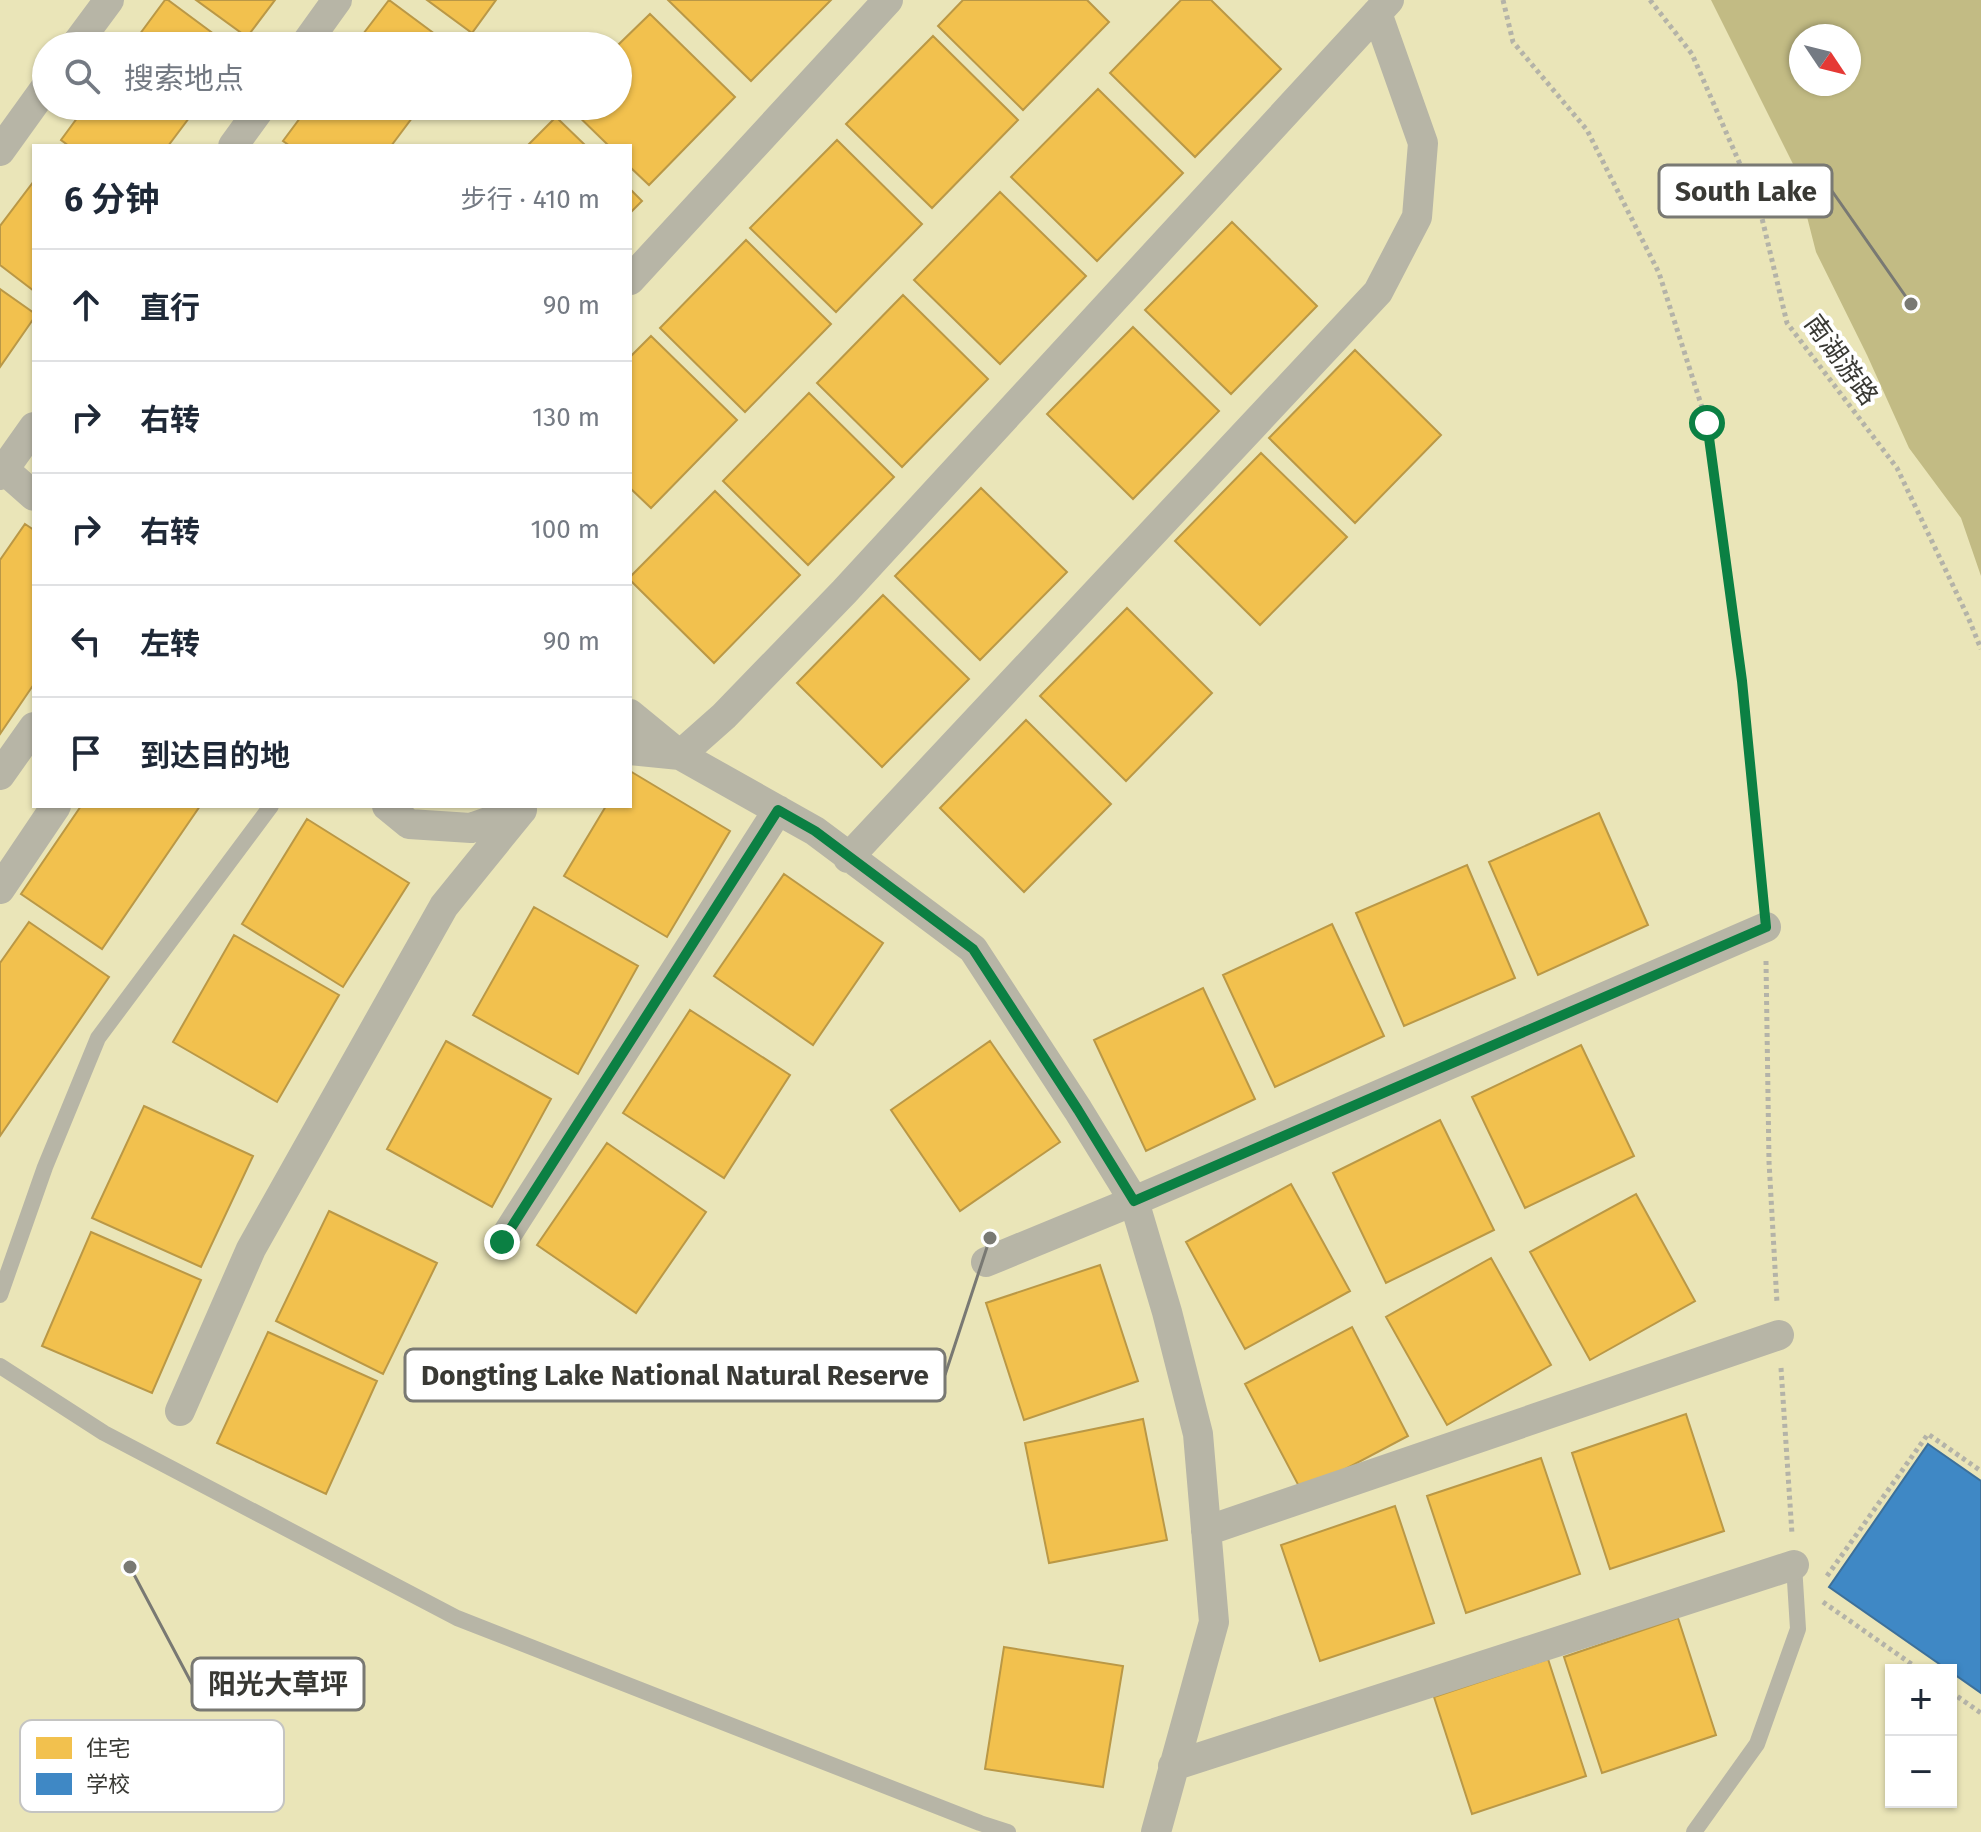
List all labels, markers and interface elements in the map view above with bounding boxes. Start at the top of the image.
north arrow [1789,24,1861,96]
search box [32,32,632,120]
icon: search [60,54,104,98]
text: 搜索地点 [124,61,244,97]
callout: South Lake [1659,165,1832,217]
text: South Lake [1675,175,1817,208]
text: 6 分钟 [64,179,159,220]
text: 步行 · 410 m [461,184,600,215]
icon: ahead [64,283,108,327]
text: 直行 [140,290,200,326]
text: 90 m [543,290,600,321]
street label: 南湖游路 [1798,309,1884,411]
icon: right [64,395,108,439]
text: 右转 [140,402,200,438]
text: 130 m [532,402,600,433]
route start [1689,405,1725,441]
icon: right [64,507,108,551]
text: 右转 [140,514,200,550]
text: 100 m [531,514,600,545]
icon: left [64,619,108,663]
text: 左转 [140,626,200,662]
text: 90 m [543,626,600,657]
icon: arrive [64,731,108,775]
text: 到达目的地 [140,738,290,774]
route end [484,1224,520,1260]
callout: Dongting Lake National Natural Reserve [405,1349,945,1401]
text: Dongting Lake National Natural Reserve [421,1359,929,1392]
callout: 阳光大草坪 [192,1658,364,1710]
map controls [1885,1664,1957,1808]
button: + [1885,1664,1957,1736]
text: 阳光大草坪 [208,1668,348,1701]
legend [20,1720,284,1812]
text: 住宅 [86,1735,130,1762]
button: − [1885,1736,1957,1808]
text: 学校 [86,1771,130,1798]

